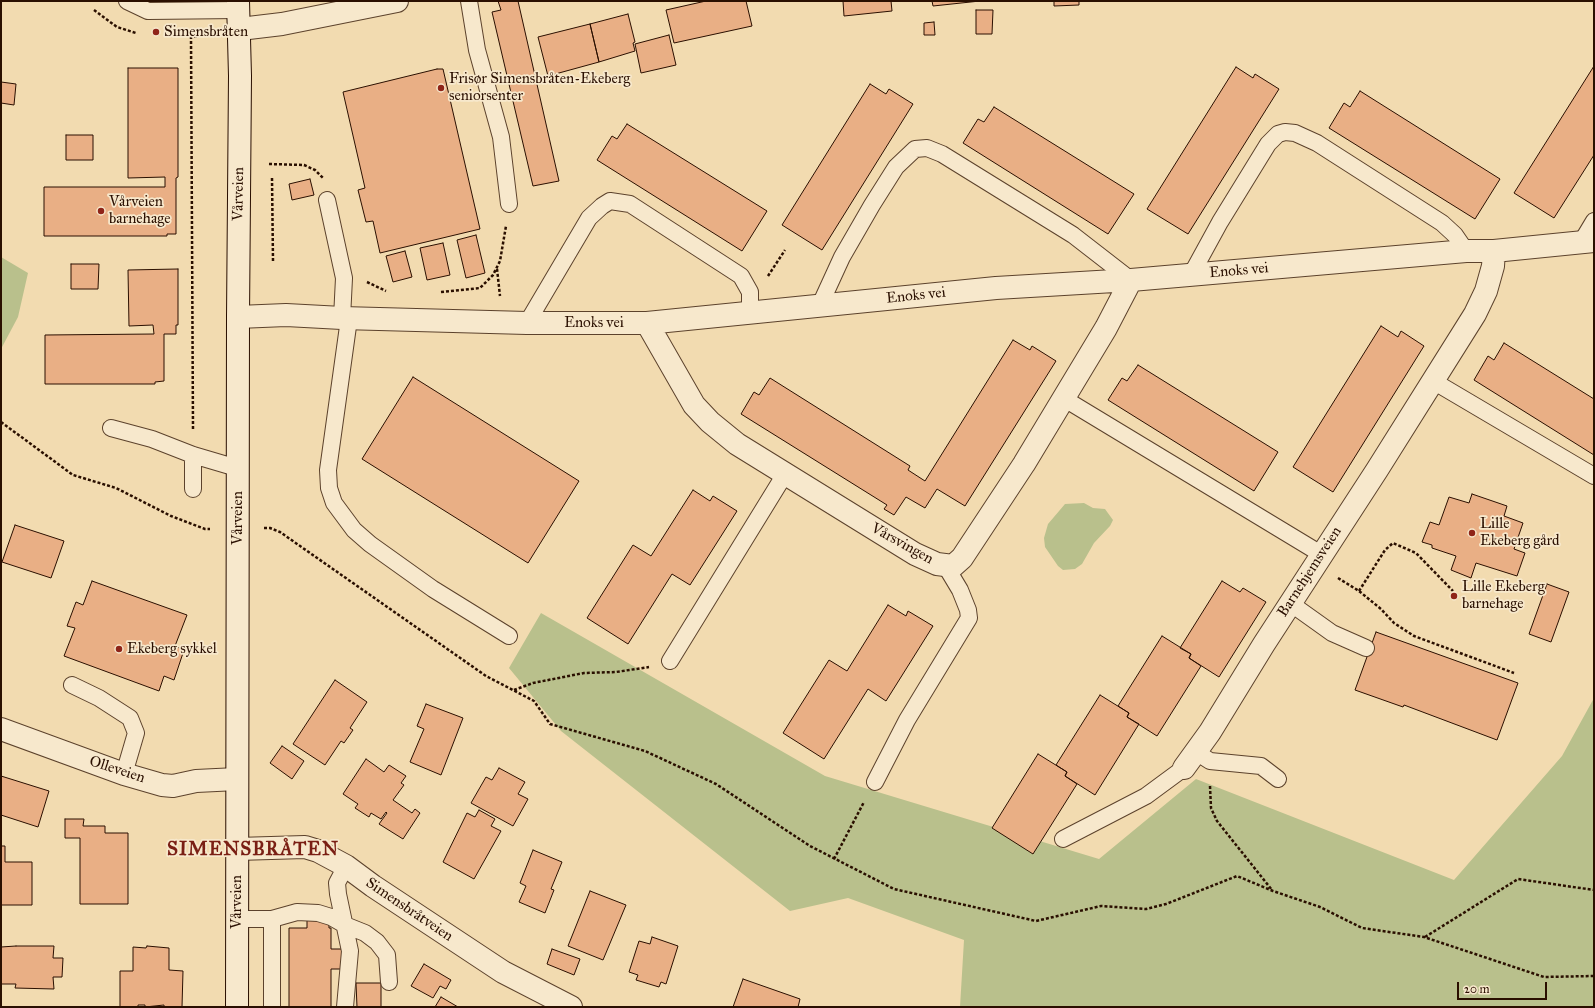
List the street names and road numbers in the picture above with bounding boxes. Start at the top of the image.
street label: Vårveien [230,167,248,221]
street label: Enoks vei [1209,259,1269,283]
street label: Enoks vei [885,284,947,308]
street label: Enoks vei [564,314,624,332]
street label: Vårveien [229,491,247,545]
street label: Vårsvingen [868,520,936,568]
street label: Barnehjemsveien [1274,523,1346,621]
street label: Olleveien [87,753,147,787]
street label: Simensbråtveien [362,874,456,946]
street label: Vårveien [228,875,246,929]

